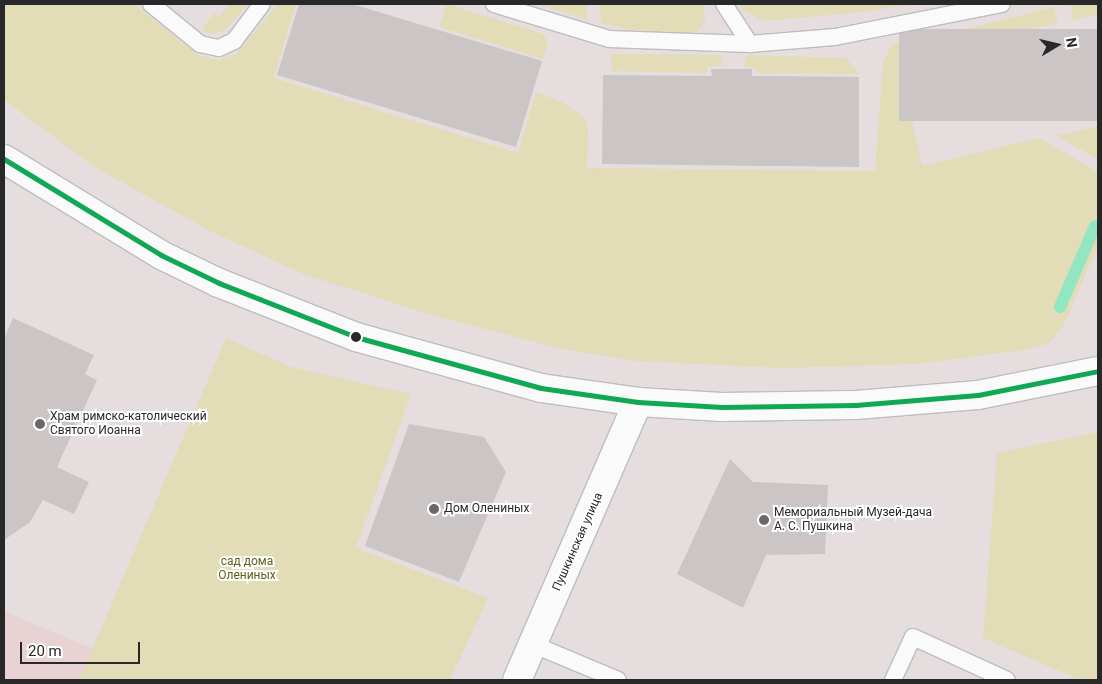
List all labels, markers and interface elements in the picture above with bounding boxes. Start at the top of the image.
north arrow [1032,20,1082,70]
text: N [1063,37,1080,49]
unlabelled marker [351,332,361,342]
place label: Храм римско-католический Святого Иоанна [50,410,207,438]
marker: Храм римско-католический Святого Иоанна [34,418,46,430]
street label: Пушкинская улица [550,491,606,593]
place label: Дом Олениных [444,502,529,516]
marker: Дом Олениных [428,503,440,515]
place label: Мемориальный Музей-дача А. С. Пушкина [774,506,932,534]
marker: Мемориальный Музей-дача А. С. Пушкина [758,514,770,526]
park label: сад дома Олениных [218,555,276,583]
scale bar [22,632,142,664]
text: 20 m [28,642,62,660]

